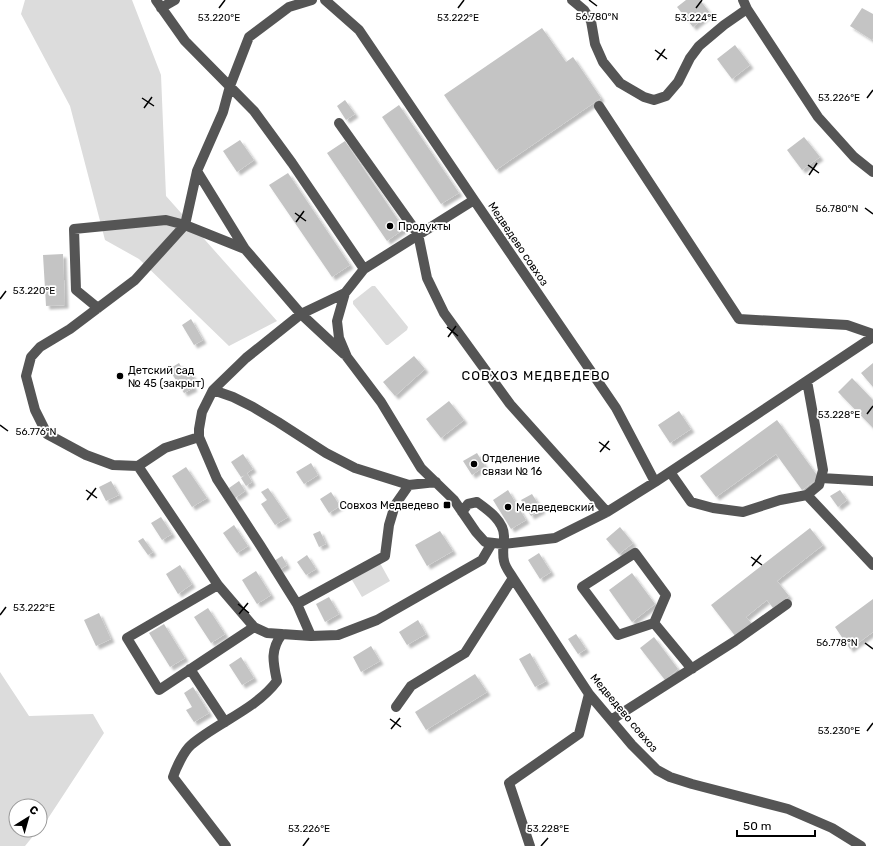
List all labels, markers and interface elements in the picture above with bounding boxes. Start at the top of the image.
text: 56.780°N [576,11,618,23]
text: 53.220°E [198,12,240,24]
text: 53.222°E [437,12,479,24]
text: 53.224°E [675,12,717,24]
text: 53.226°E [818,92,860,104]
street label: Медведево совхоз [485,200,551,289]
text: 56.780°N [816,203,858,215]
place label: Продукты [398,220,451,233]
marker: Продукты [385,221,395,231]
text: 53.220°E [13,285,55,297]
place label: Детский сад № 45 (закрыт) [128,364,205,390]
district label: СОВХОЗ МЕДВЕДЕВО [462,368,610,383]
marker: Детский сад № 45 (закрыт) [115,371,125,381]
text: 53.228°E [818,409,860,421]
text: 56.776°N [16,426,57,438]
place label: Отделение связи № 16 [482,452,542,478]
marker: Отделение связи № 16 [469,459,479,469]
place label: Совхоз Медведево [340,499,439,512]
marker: Совхоз Медведево [442,500,452,510]
place label: Медведевский [516,501,594,514]
marker: Медведевский [503,502,513,512]
text: 53.222°E [13,602,55,614]
text: 56.778°N [816,637,858,649]
street label: Медведево совхоз [587,671,661,755]
text: 53.230°E [818,725,860,737]
north arrow [8,798,48,838]
text: С [27,803,41,818]
scale bar [737,812,815,838]
text: 50 m [743,819,771,833]
text: 53.226°E [288,823,330,835]
text: 53.228°E [527,823,569,835]

